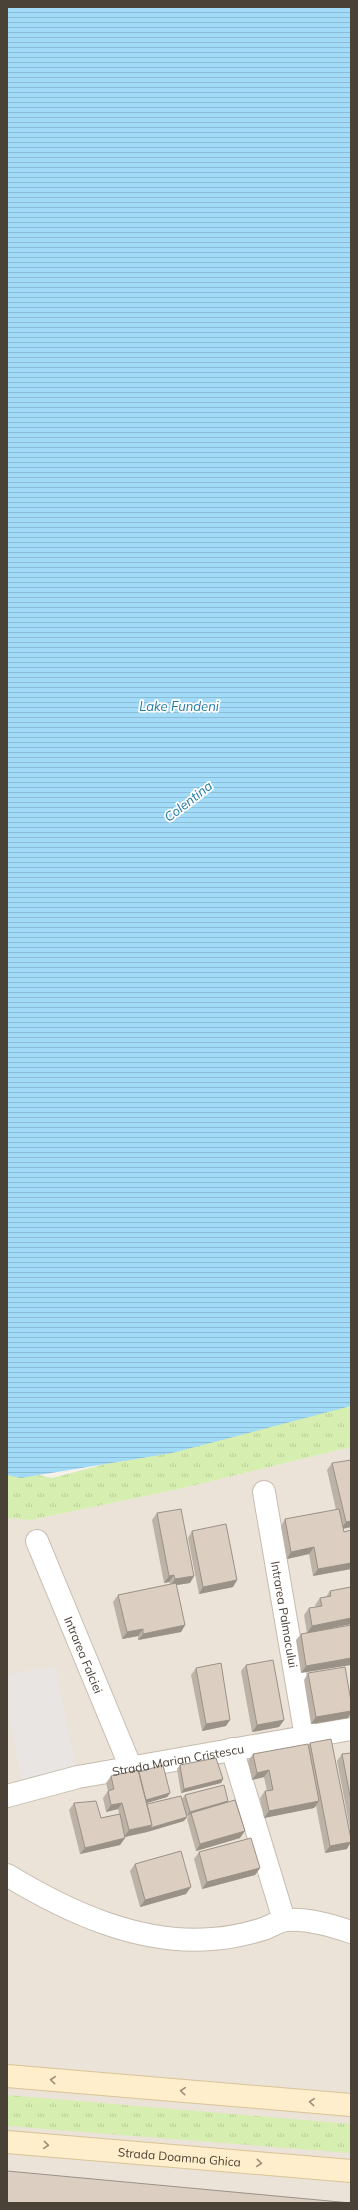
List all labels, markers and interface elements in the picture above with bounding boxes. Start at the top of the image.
water label: Lake Fundeni [139,698,220,714]
water label: Colentina [161,777,215,825]
street label: Intrarea Palmacului [268,1560,301,1669]
street label: Intrarea Falciei [61,1614,107,1695]
street label: Strada Marian Cristescu [111,1740,245,1778]
one-way arrow [50,2075,56,2084]
one-way arrow [180,2086,186,2095]
one-way arrow [309,2097,315,2106]
one-way arrow [43,2140,49,2149]
street label: Strada Doamna Ghica [117,2144,242,2169]
one-way arrow [256,2159,262,2168]

